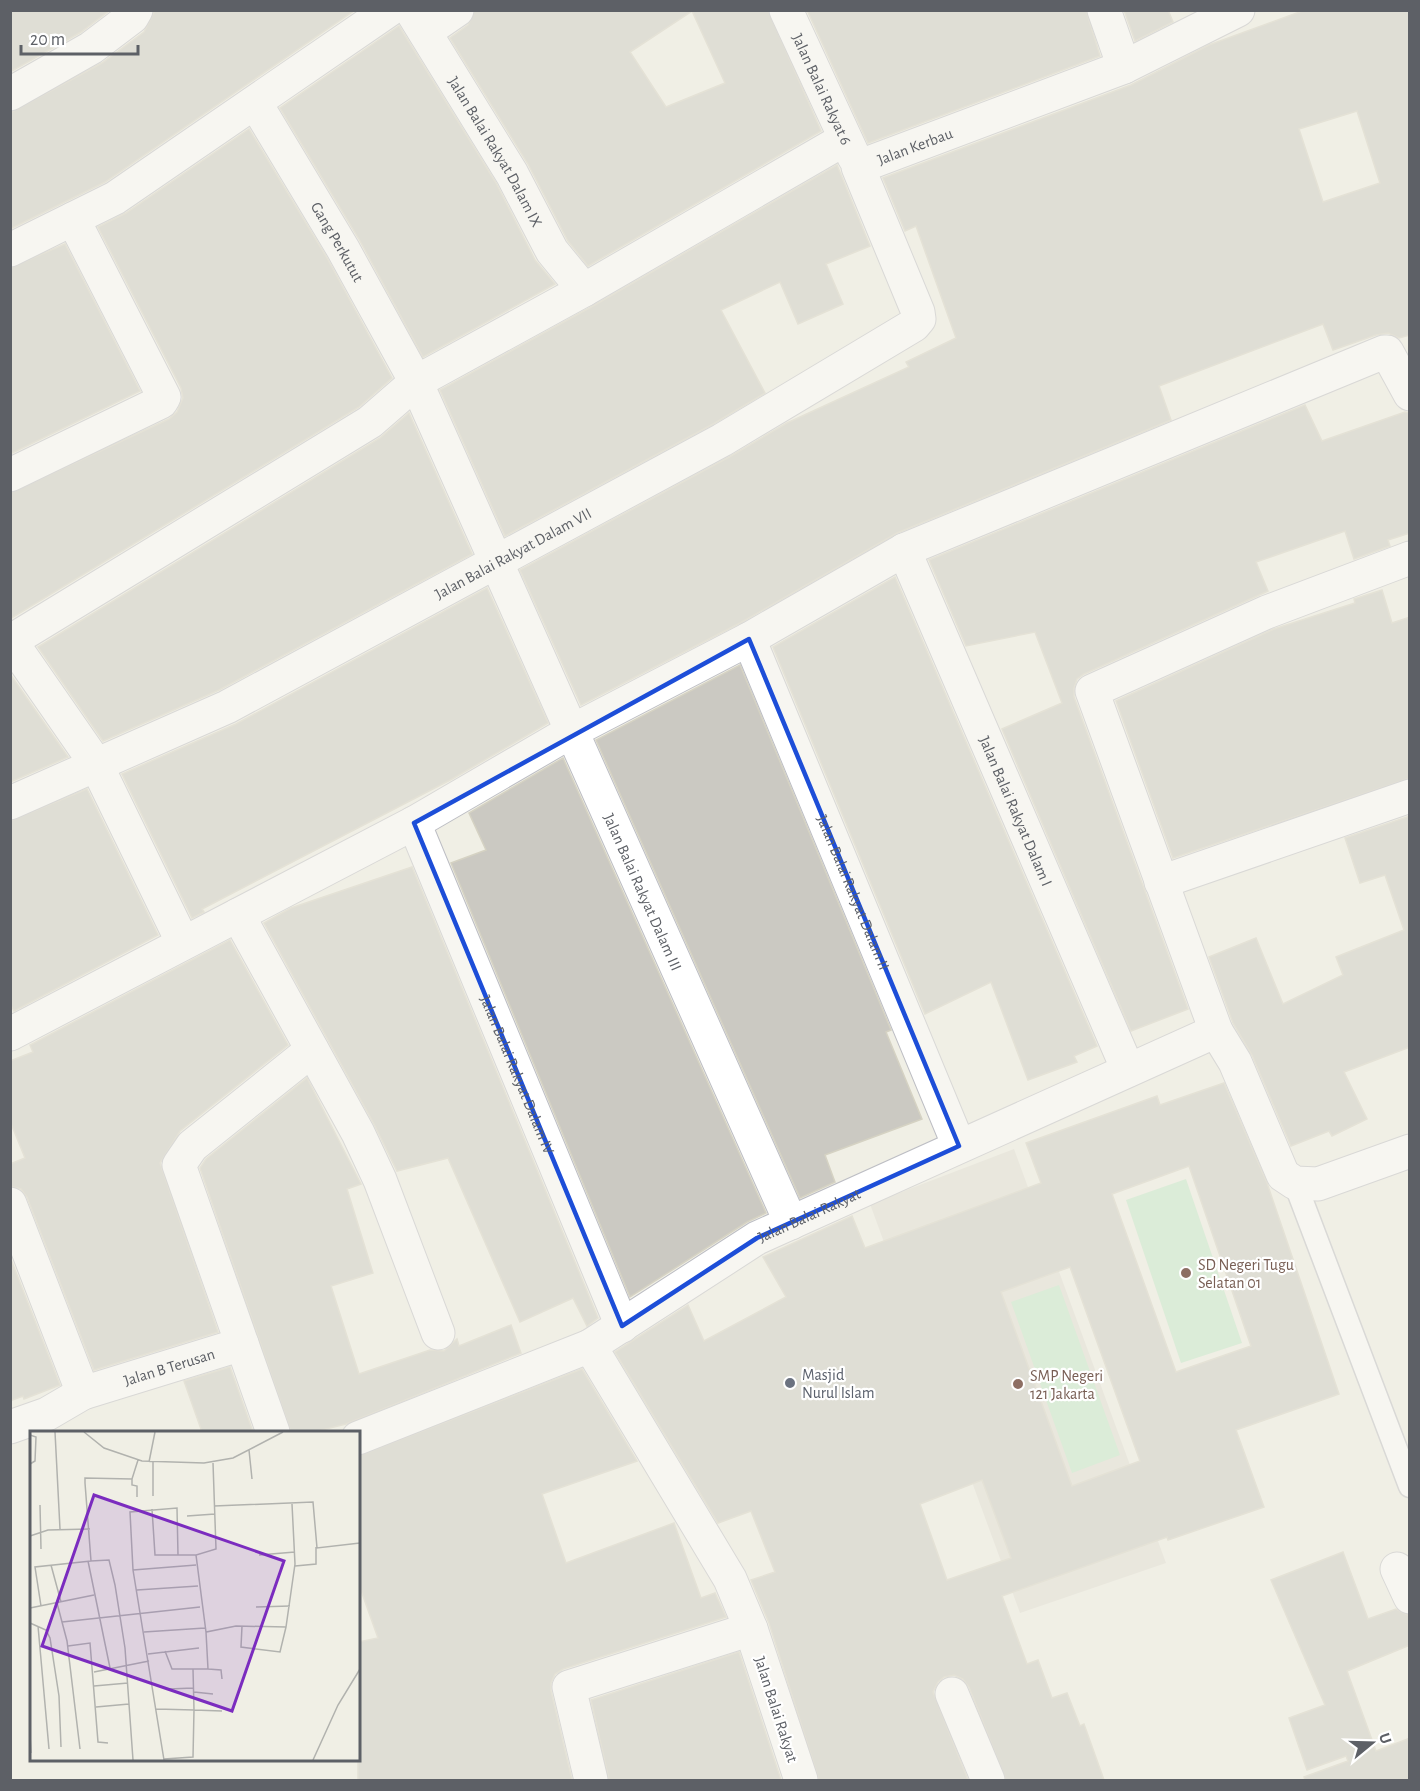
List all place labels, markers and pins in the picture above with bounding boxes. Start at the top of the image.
place label: SD Negeri Tugu Selatan 01 [1198,1257,1294,1291]
marker: SD Negeri Tugu Selatan 01 [1179,1266,1193,1280]
place label: Masjid Nurul Islam [802,1367,875,1401]
place label: SMP Negeri 121 Jakarta [1030,1368,1103,1402]
marker: Masjid Nurul Islam [783,1376,797,1390]
marker: SMP Negeri 121 Jakarta [1011,1377,1025,1391]

